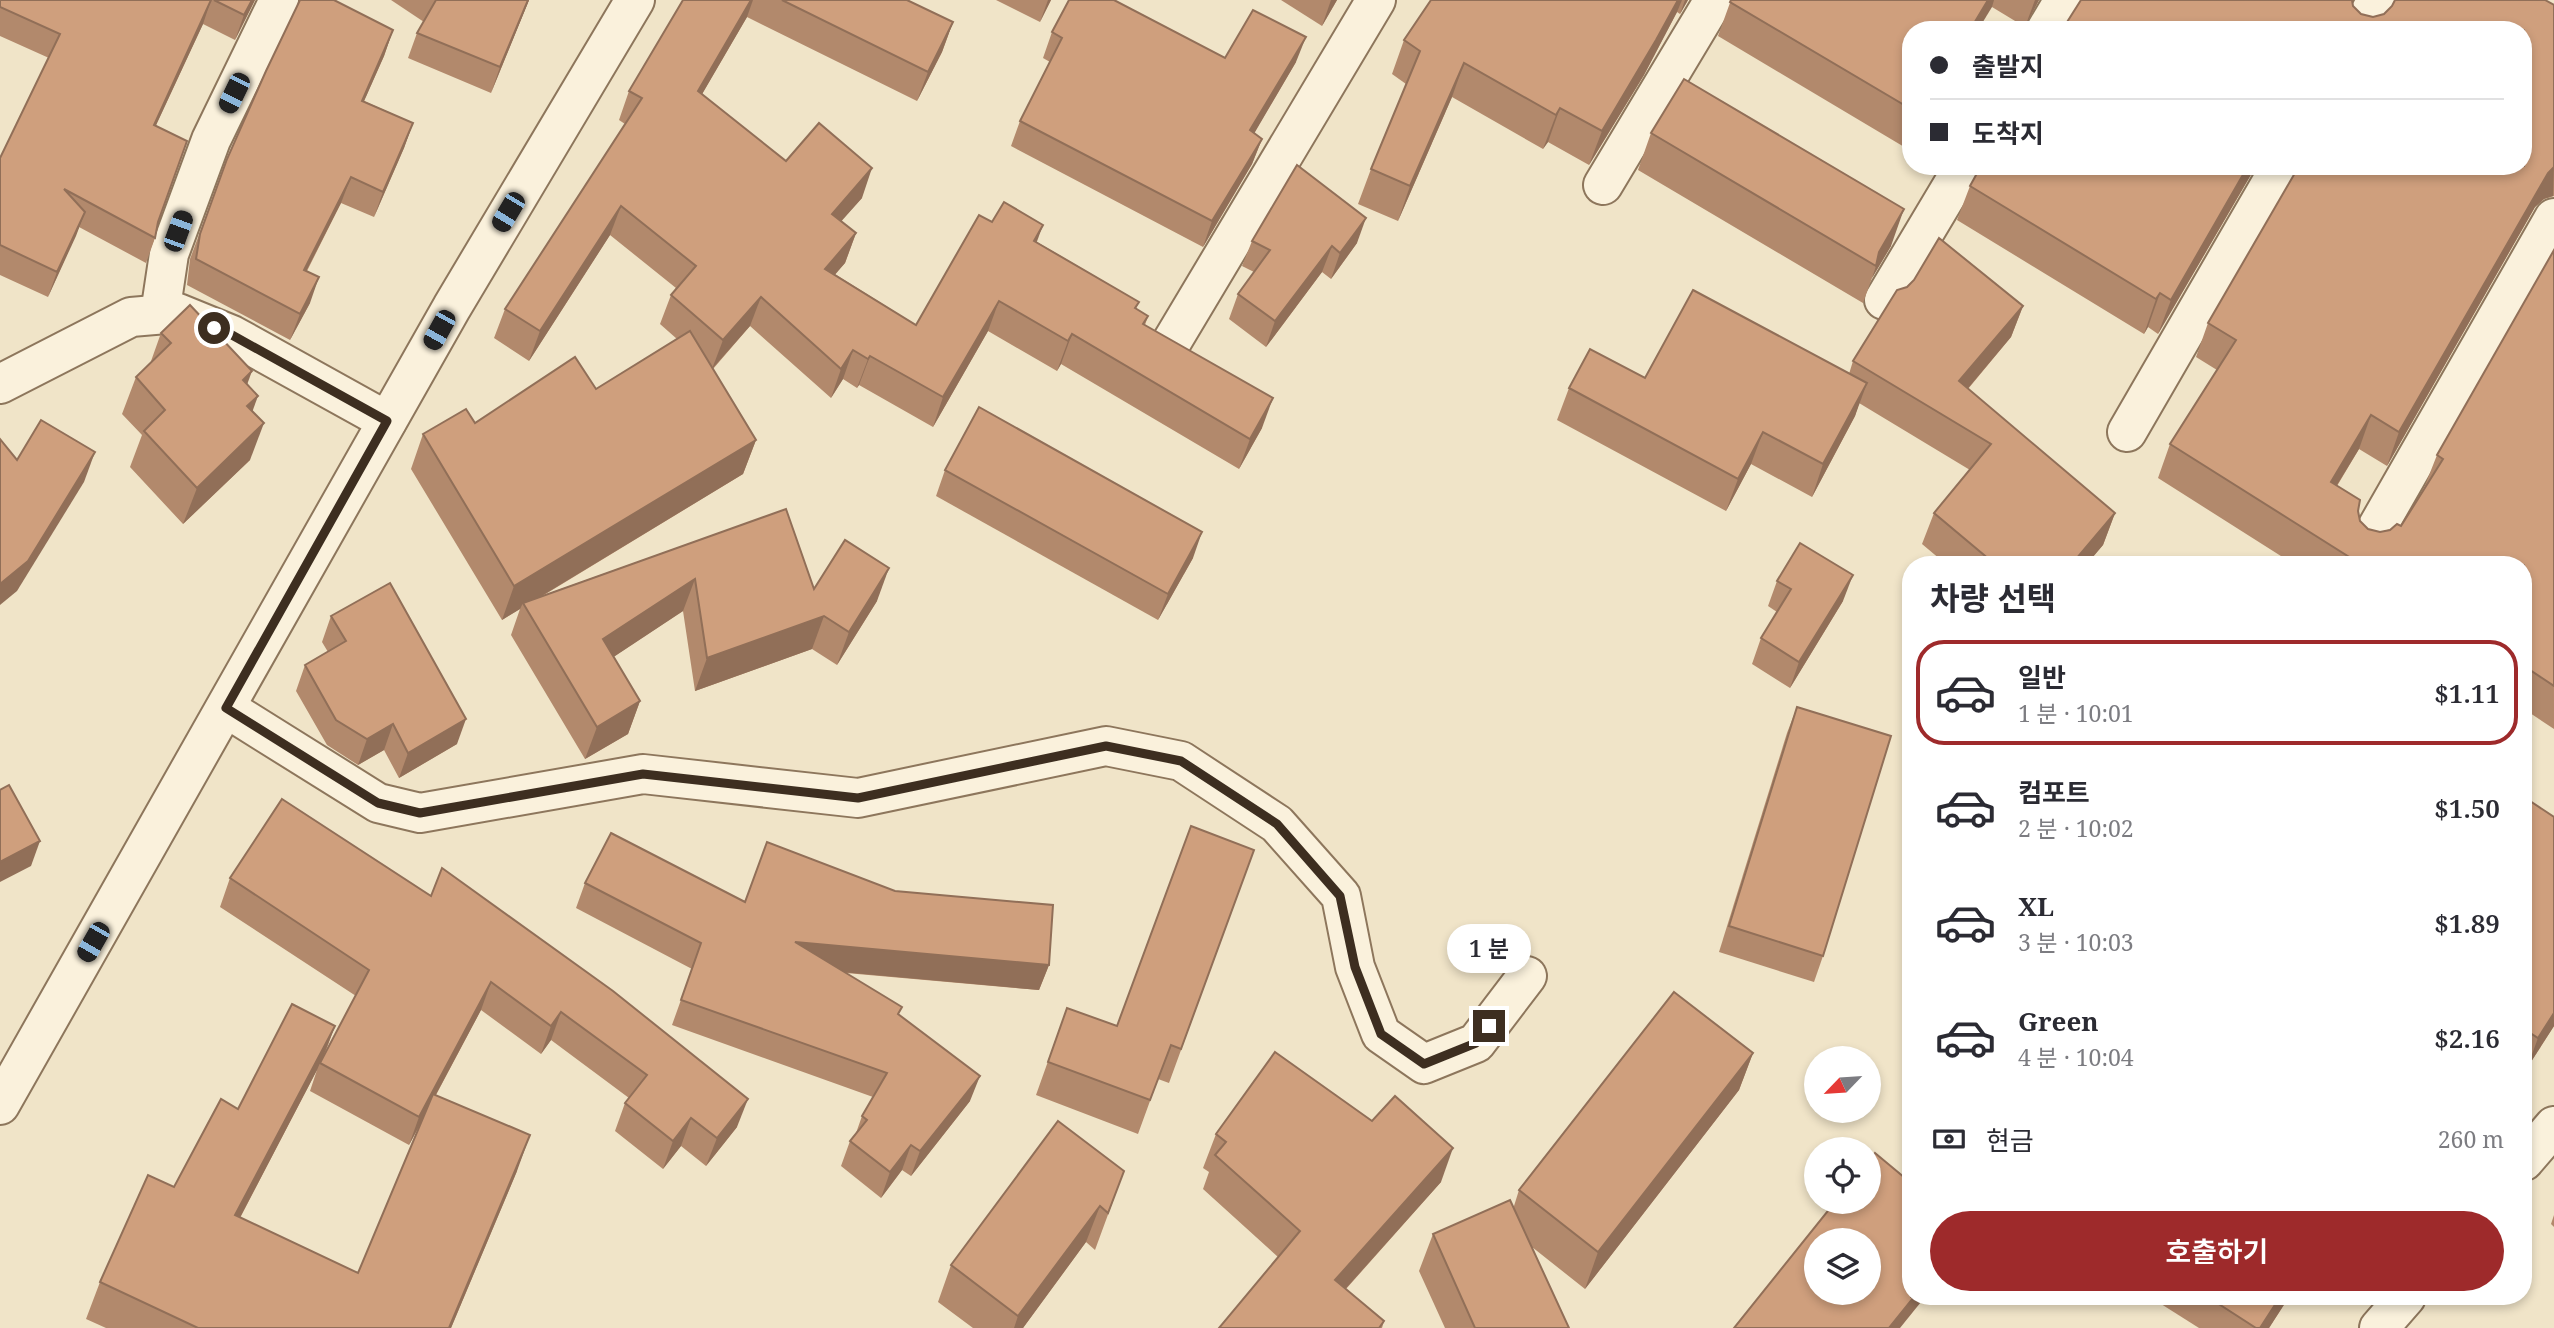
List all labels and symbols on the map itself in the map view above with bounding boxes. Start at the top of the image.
car [216,70,253,116]
car [489,189,528,235]
car [161,208,196,254]
car [420,307,459,353]
route start [198,312,230,344]
car [74,919,113,965]
callout: 1 분 [1447,925,1531,974]
route end [1473,1010,1505,1042]
north arrow [1804,1046,1881,1124]

